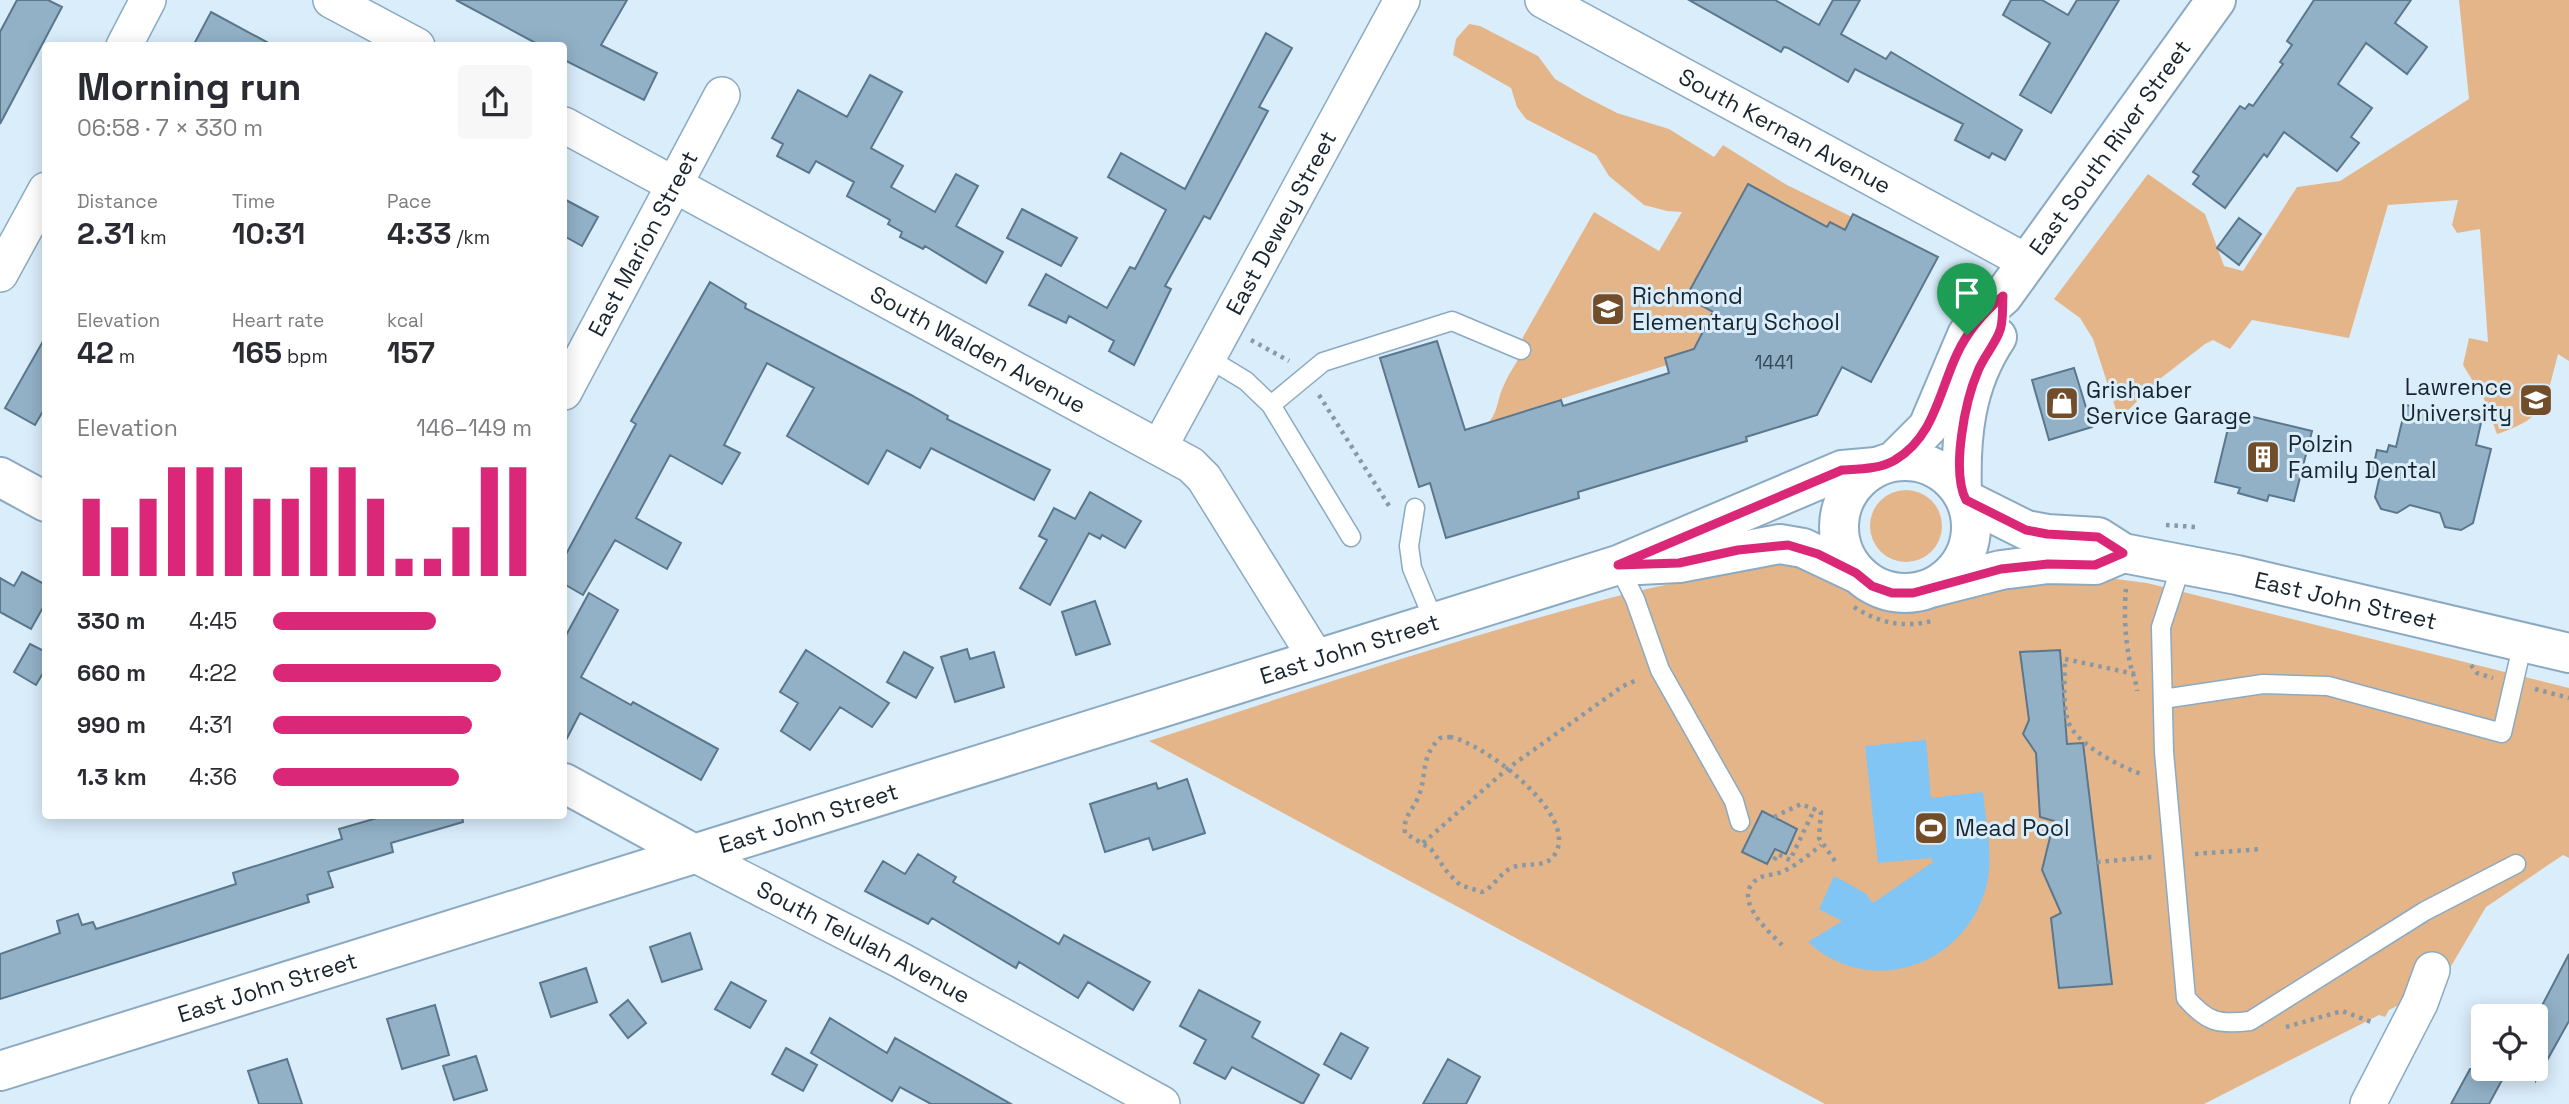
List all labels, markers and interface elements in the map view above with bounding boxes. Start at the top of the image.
street label: East South River Street [2022,34,2197,261]
street label: South Kernan Avenue [1673,61,1896,201]
text: Morning run [77,63,302,111]
button: share [458,65,532,139]
text: 06:58 · 7 × 330 m [77,113,263,143]
street label: East Dewey Street [1219,125,1343,320]
street label: East Marion Street [581,145,705,342]
text: Distance [77,189,158,214]
text: Time [232,189,275,214]
text: Pace [387,189,431,214]
text: 2.31 [77,214,135,253]
text: 10:31 [232,214,305,253]
text: 4:33 [387,214,452,253]
text: km [135,225,166,250]
text: /km [452,225,490,250]
pin [1937,263,1997,335]
icon: arrive [1948,274,1986,312]
street label: South Walden Avenue [865,279,1091,420]
place label: Richmond Elementary School [1632,281,1840,337]
school or university icon: Richmond Elementary School [1589,290,1627,328]
text: Elevation [77,308,160,333]
text: Heart rate [232,308,324,333]
text: kcal [387,308,424,333]
text: 42 [77,333,114,372]
text: 165 [232,333,282,372]
text: 157 [387,333,435,372]
text: m [114,344,135,369]
text: bpm [282,344,328,369]
house number: 1441 [1754,350,1794,375]
place label: Lawrence University [2401,372,2512,428]
place label: Grishaber Service Garage [2086,375,2252,431]
school or university icon: Lawrence University [2517,381,2555,419]
shop icon: Grishaber Service Garage [2043,384,2081,422]
text: Elevation [77,413,178,443]
text: 146–149 m [416,413,532,443]
place label: Polzin Family Dental [2288,429,2437,485]
building icon: Polzin Family Dental [2244,438,2282,476]
street label: East John Street [2252,565,2440,636]
text: 330 m [77,606,145,636]
text: 4:45 [189,606,237,636]
street label: East John Street [1256,607,1443,691]
text: 660 m [77,658,146,688]
text: 4:22 [189,658,237,688]
text: 990 m [77,710,146,740]
text: 4:31 [189,710,232,740]
text: 1.3 km [77,762,147,792]
text: 4:36 [189,762,237,792]
street label: East John Street [715,776,902,860]
sports icon: Mead Pool [1912,809,1950,847]
place label: Mead Pool [1955,813,2070,843]
street label: South Telulah Avenue [752,874,975,1011]
street label: East John Street [174,945,361,1030]
map controls [2471,1004,2548,1081]
button: locate [2471,1004,2548,1081]

